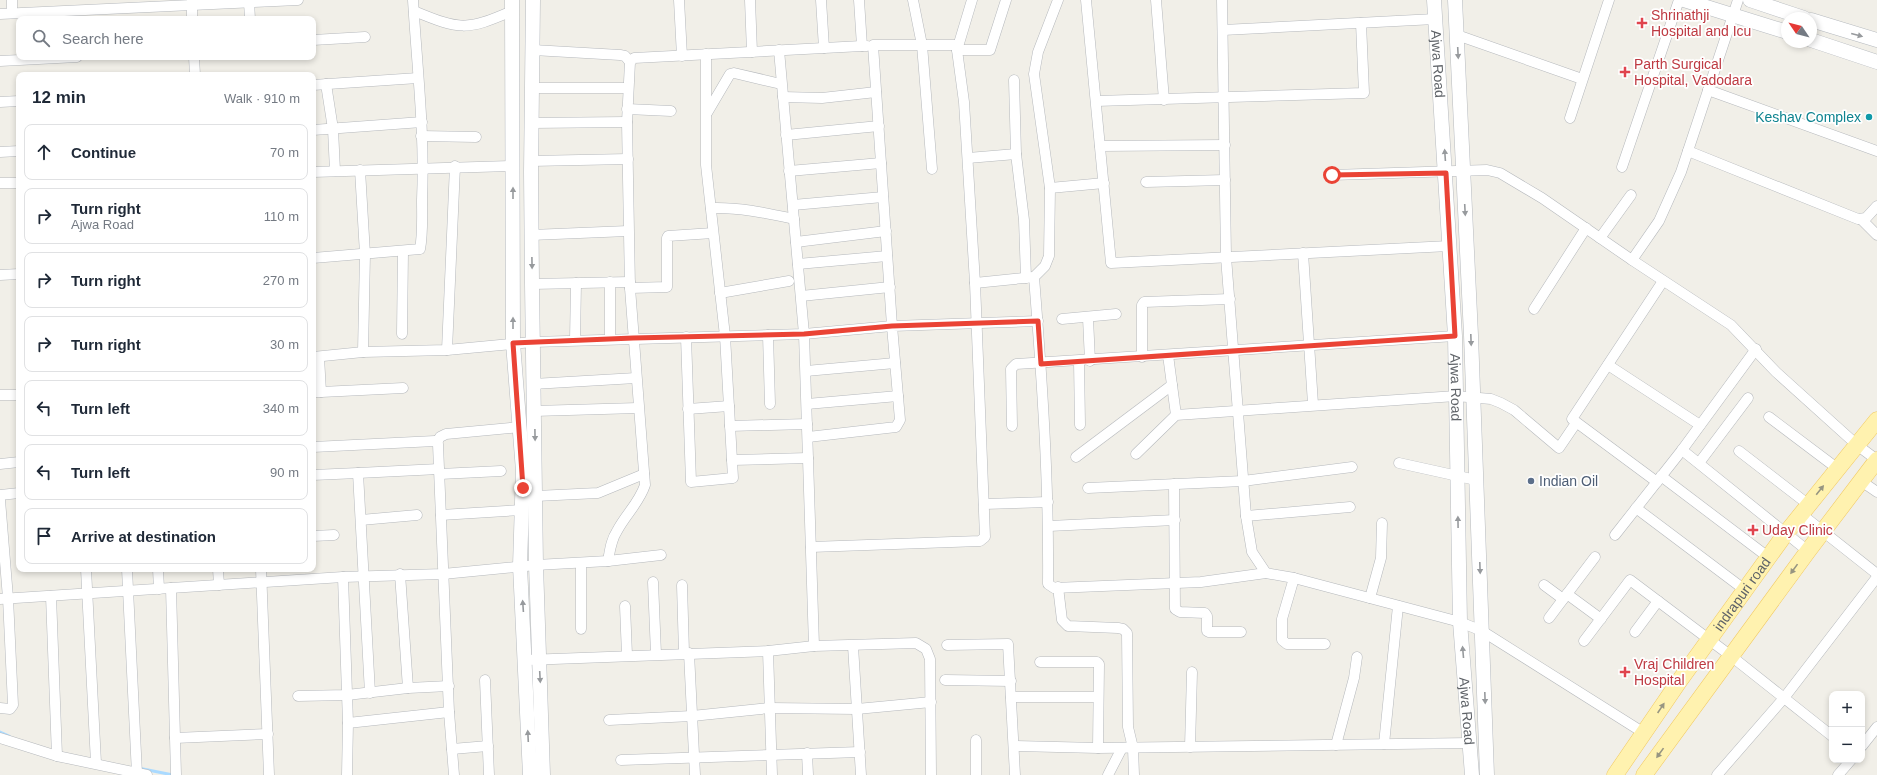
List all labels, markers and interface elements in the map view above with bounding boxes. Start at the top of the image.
place label: Shrinathji Hospital and Icu [1651,7,1751,39]
north arrow [1781,12,1817,48]
search box [16,16,316,60]
marker: Shrinathji Hospital and Icu [1636,17,1648,29]
icon: search [30,27,52,49]
text: Search here [62,30,144,47]
street label: Ajwa Road [1428,30,1448,98]
one-way arrow [1851,32,1864,38]
one-way arrow [1454,47,1461,59]
place label: Parth Surgical Hospital, Vadodara [1634,56,1752,88]
marker: Parth Surgical Hospital, Vadodara [1619,66,1631,78]
text: 12 min [32,88,86,107]
text: Walk · 910 m [224,91,300,106]
place label: Keshav Complex [1755,109,1861,125]
marker: Keshav Complex [1864,112,1874,122]
icon: ahead [33,141,55,163]
text: Continue [71,144,136,161]
text: 70 m [270,145,299,160]
one-way arrow [1441,149,1448,161]
route start [1323,166,1341,184]
one-way arrow [510,186,516,199]
text: Turn right [71,200,141,217]
one-way arrow [1461,204,1468,216]
icon: right [33,205,55,227]
text: 110 m [264,209,299,224]
text: Ajwa Road [71,217,134,232]
one-way arrow [529,257,535,270]
icon: right [33,269,55,291]
text: Turn right [71,272,141,289]
text: 270 m [263,273,299,288]
one-way arrow [510,316,516,329]
icon: right [33,333,55,355]
one-way arrow [1468,334,1474,347]
text: Turn right [71,336,141,353]
text: 30 m [270,337,299,352]
street label: Ajwa Road [1447,353,1464,421]
icon: left [33,397,55,419]
text: Turn left [71,400,130,417]
text: 340 m [263,401,299,416]
one-way arrow [532,429,538,442]
icon: left [33,461,55,483]
text: Turn left [71,464,130,481]
text: 90 m [270,465,299,480]
place label: Indian Oil [1539,473,1598,489]
marker: Indian Oil [1526,476,1536,486]
route end [514,479,532,497]
one-way arrow [1816,485,1825,496]
one-way arrow [1455,515,1461,528]
place label: Uday Clinic [1762,522,1833,538]
marker: Uday Clinic [1747,524,1759,536]
icon: arrive [33,525,55,547]
text: Arrive at destination [71,528,216,545]
street label: indrapuri road [1710,554,1774,634]
one-way arrow [1476,562,1483,574]
one-way arrow [1790,564,1798,575]
one-way arrow [519,600,526,612]
one-way arrow [1459,646,1466,658]
place label: Vraj Children Hospital [1634,656,1714,688]
marker: Vraj Children Hospital [1619,666,1631,678]
one-way arrow [536,671,543,683]
street label: Ajwa Road [1456,677,1478,745]
map controls [1829,691,1865,763]
button: + [1829,691,1865,727]
one-way arrow [1482,692,1488,705]
one-way arrow [1657,703,1665,713]
button: − [1829,727,1865,763]
one-way arrow [525,730,532,742]
one-way arrow [1656,748,1664,759]

